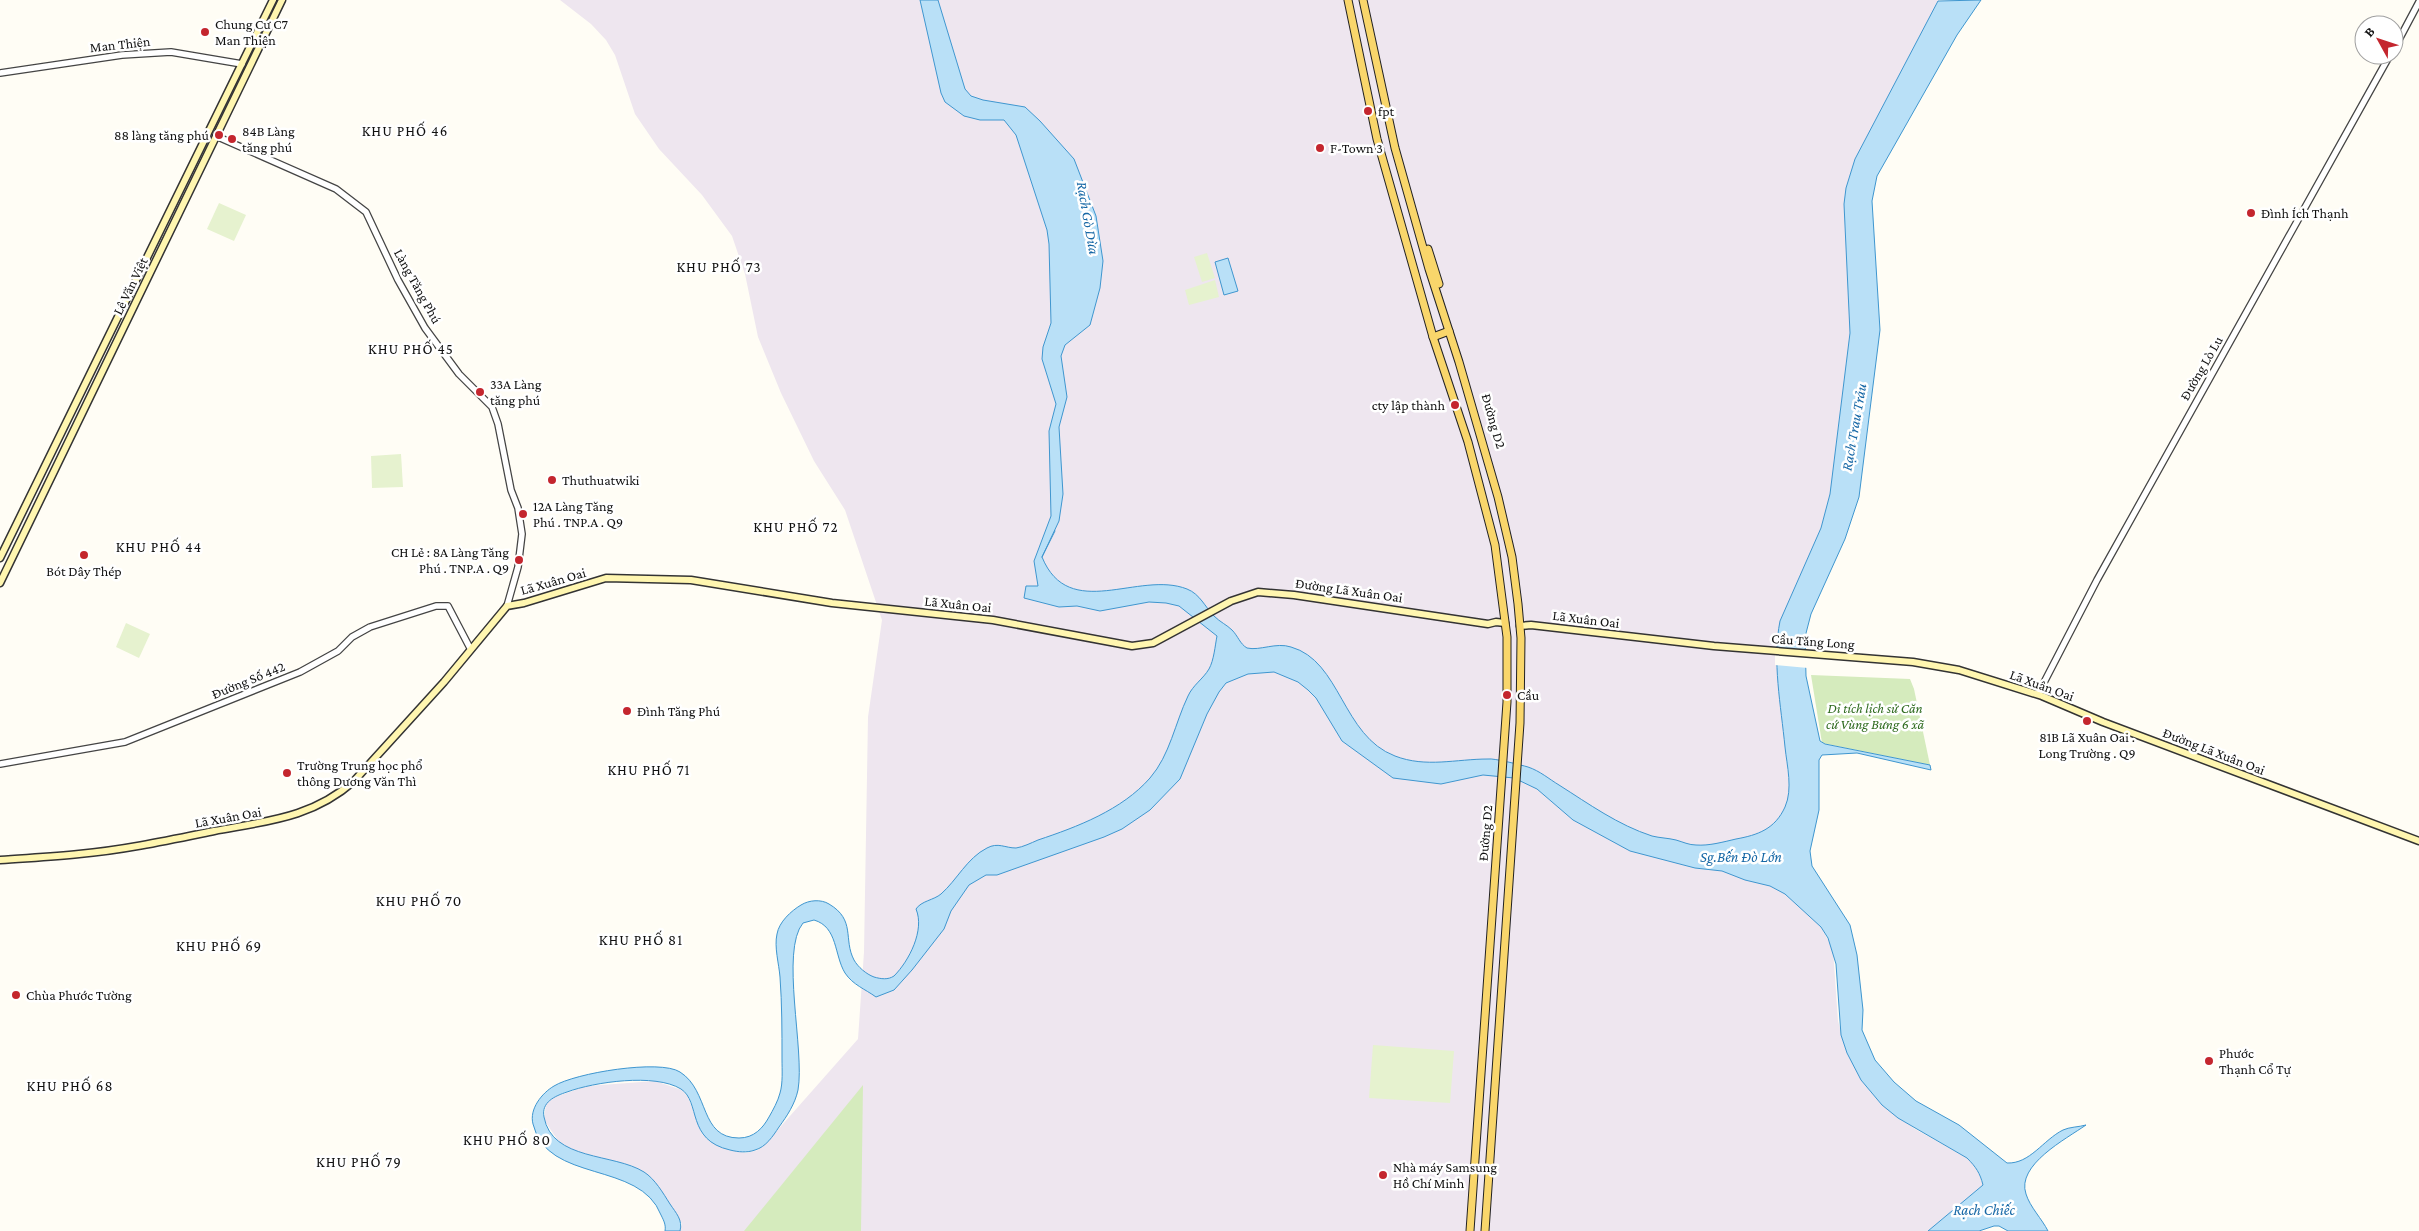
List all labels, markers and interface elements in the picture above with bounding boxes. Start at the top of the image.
north arrow [2354,15,2404,65]
place label: Chung Cư C7 Man Thiện [215,16,289,48]
text: B [2360,23,2378,40]
marker: Chung Cư C7 Man Thiện [199,26,211,38]
street label: Man Thiện [89,33,152,55]
place label: fpt [1378,103,1394,119]
marker: fpt [1362,105,1374,117]
district label: KHU PHỐ 46 [362,121,448,139]
place label: 84B Làng tăng phú [242,123,295,155]
place label: 88 làng tăng phú [114,127,210,143]
marker: 88 làng tăng phú [213,129,225,141]
marker: 84B Làng tăng phú [226,133,238,145]
place label: F-Town 3 [1330,140,1383,156]
marker: F-Town 3 [1314,142,1326,154]
water label: Rạch Gò Dừa [1073,180,1102,256]
place label: Đình Ích Thạnh [2261,205,2349,221]
marker: Đình Ích Thạnh [2245,207,2257,219]
street label: Làng Tăng Phú [391,246,445,327]
street label: Lê Văn Việt [109,254,151,317]
district label: KHU PHỐ 73 [676,257,762,275]
street label: Đường Lò Lu [2176,333,2226,403]
district label: KHU PHỐ 45 [368,339,454,357]
place label: 33A Làng tăng phú [490,376,542,408]
water label: Rạch Trau Trảu [1838,382,1871,472]
marker: 33A Làng tăng phú [474,386,486,398]
street label: Đường D2 [1479,392,1510,451]
place label: cty lập thành [1372,397,1445,413]
marker: cty lập thành [1449,399,1461,411]
place label: Thuthuatwiki [562,472,640,488]
marker: Thuthuatwiki [546,474,558,486]
place label: 12A Làng Tăng Phú . TNP.A . Q9 [533,498,623,530]
marker: 12A Làng Tăng Phú . TNP.A . Q9 [517,508,529,520]
district label: KHU PHỐ 72 [753,517,839,535]
district label: KHU PHỐ 44 [116,537,202,555]
place label: CH Lẻ : 8A Làng Tăng Phú . TNP.A . Q9 [391,544,509,576]
marker: Bót Dây Thép [78,549,90,561]
marker: CH Lẻ : 8A Làng Tăng Phú . TNP.A . Q9 [513,554,525,566]
place label: Bót Dây Thép [46,563,122,579]
street label: Lã Xuân Oai [518,564,588,598]
street label: Đường Lã Xuân Oai [1294,575,1404,605]
street label: Lã Xuân Oai [924,593,993,616]
street label: Lã Xuân Oai [1552,607,1621,631]
street label: Cầu Tăng Long [1771,630,1855,652]
street label: Đường Số 442 [209,658,287,702]
street label: Lã Xuân Oai [2008,666,2077,704]
place label: Cầu [1517,687,1540,703]
marker: Cầu [1501,689,1513,701]
park label: Di tích lịch sử Căn cứ Vùng Bưng 6 xã [1826,700,1924,732]
place label: Đình Tăng Phú [637,703,721,719]
marker: Đình Tăng Phú [621,705,633,717]
marker: 81B Lã Xuân Oai . Long Trường . Q9 [2081,715,2093,727]
street label: Đường Lã Xuân Oai [2161,724,2268,778]
place label: 81B Lã Xuân Oai . Long Trường . Q9 [2038,729,2136,761]
place label: Trường Trung học phổ thông Dương Văn Thì [297,757,423,789]
district label: KHU PHỐ 71 [607,760,691,778]
marker: Trường Trung học phổ thông Dương Văn Thì [281,767,293,779]
street label: Lã Xuân Oai [193,803,263,831]
street label: Đường D2 [1475,804,1495,862]
water label: Sg.Bến Đò Lớn [1700,848,1782,866]
district label: KHU PHỐ 70 [376,891,462,909]
district label: KHU PHỐ 81 [599,930,683,948]
district label: KHU PHỐ 69 [176,936,262,954]
place label: Chùa Phước Tường [26,987,132,1003]
marker: Chùa Phước Tường [10,989,22,1001]
place label: Phước Thạnh Cổ Tự [2219,1045,2292,1077]
marker: Phước Thạnh Cổ Tự [2203,1055,2215,1067]
district label: KHU PHỐ 68 [27,1076,113,1094]
district label: KHU PHỐ 80 [463,1130,551,1148]
district label: KHU PHỐ 79 [316,1152,402,1170]
place label: Nhà máy Samsung Hồ Chí Minh [1393,1159,1497,1191]
marker: Nhà máy Samsung Hồ Chí Minh [1377,1169,1389,1181]
water label: Rạch Chiếc [1953,1201,2015,1219]

